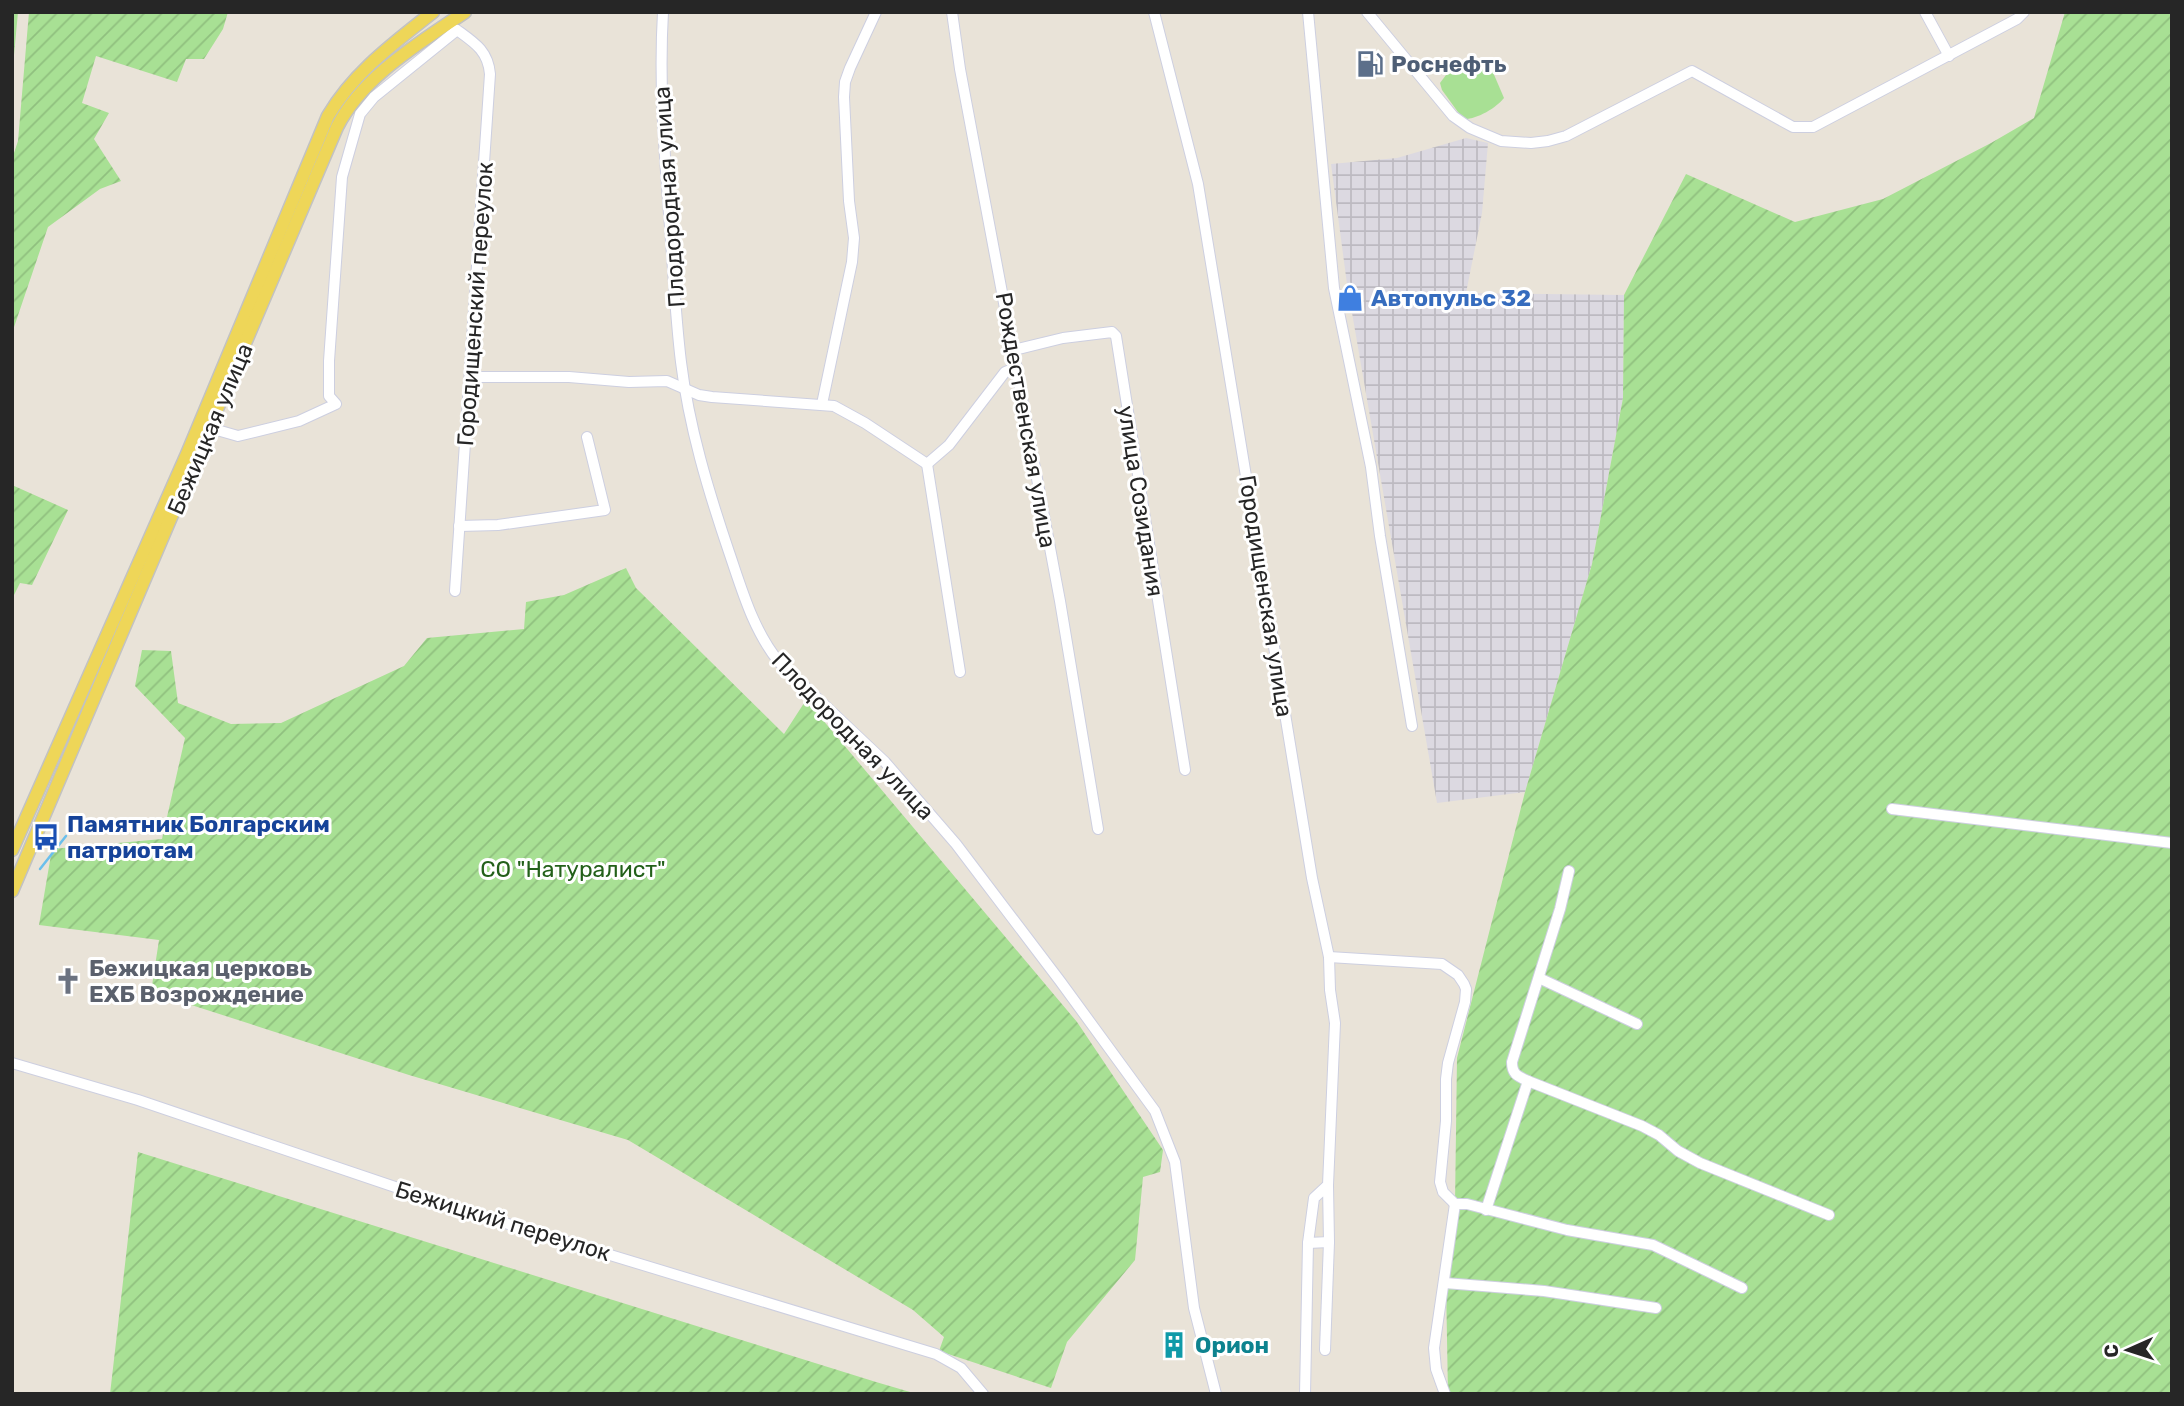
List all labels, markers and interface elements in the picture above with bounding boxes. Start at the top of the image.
fuel station icon: Роснефть [1355,49,1385,79]
place label: Роснефть [1391,50,1507,78]
street label: Плодородная улица [647,85,691,309]
street label: Городищенский переулок [451,161,499,447]
shop icon: Автопульс 32 [1335,283,1365,313]
place label: Автопульс 32 [1371,284,1531,312]
street label: Рождественская улица [990,290,1062,550]
street label: Бежицкая улица [161,339,259,519]
street label: улица Созидания [1112,403,1170,599]
street label: Городищенская улица [1233,473,1299,719]
street label: Плодородная улица [766,647,940,825]
place label: Памятник Болгарским патриотам [67,810,330,864]
bus stop icon: Памятник Болгарским патриотам [31,822,61,852]
park label: СО "Натуралист" [480,855,666,883]
place label: Бежицкая церковь ЕХБ Возрождение [89,954,312,1008]
church icon: Бежицкая церковь ЕХБ Возрождение [53,966,83,996]
street label: Бежицкий переулок [392,1175,614,1267]
north arrow [2093,1315,2163,1385]
building icon: Орион [1159,1330,1189,1360]
place label: Орион [1195,1331,1269,1359]
text: С [2100,1344,2123,1358]

